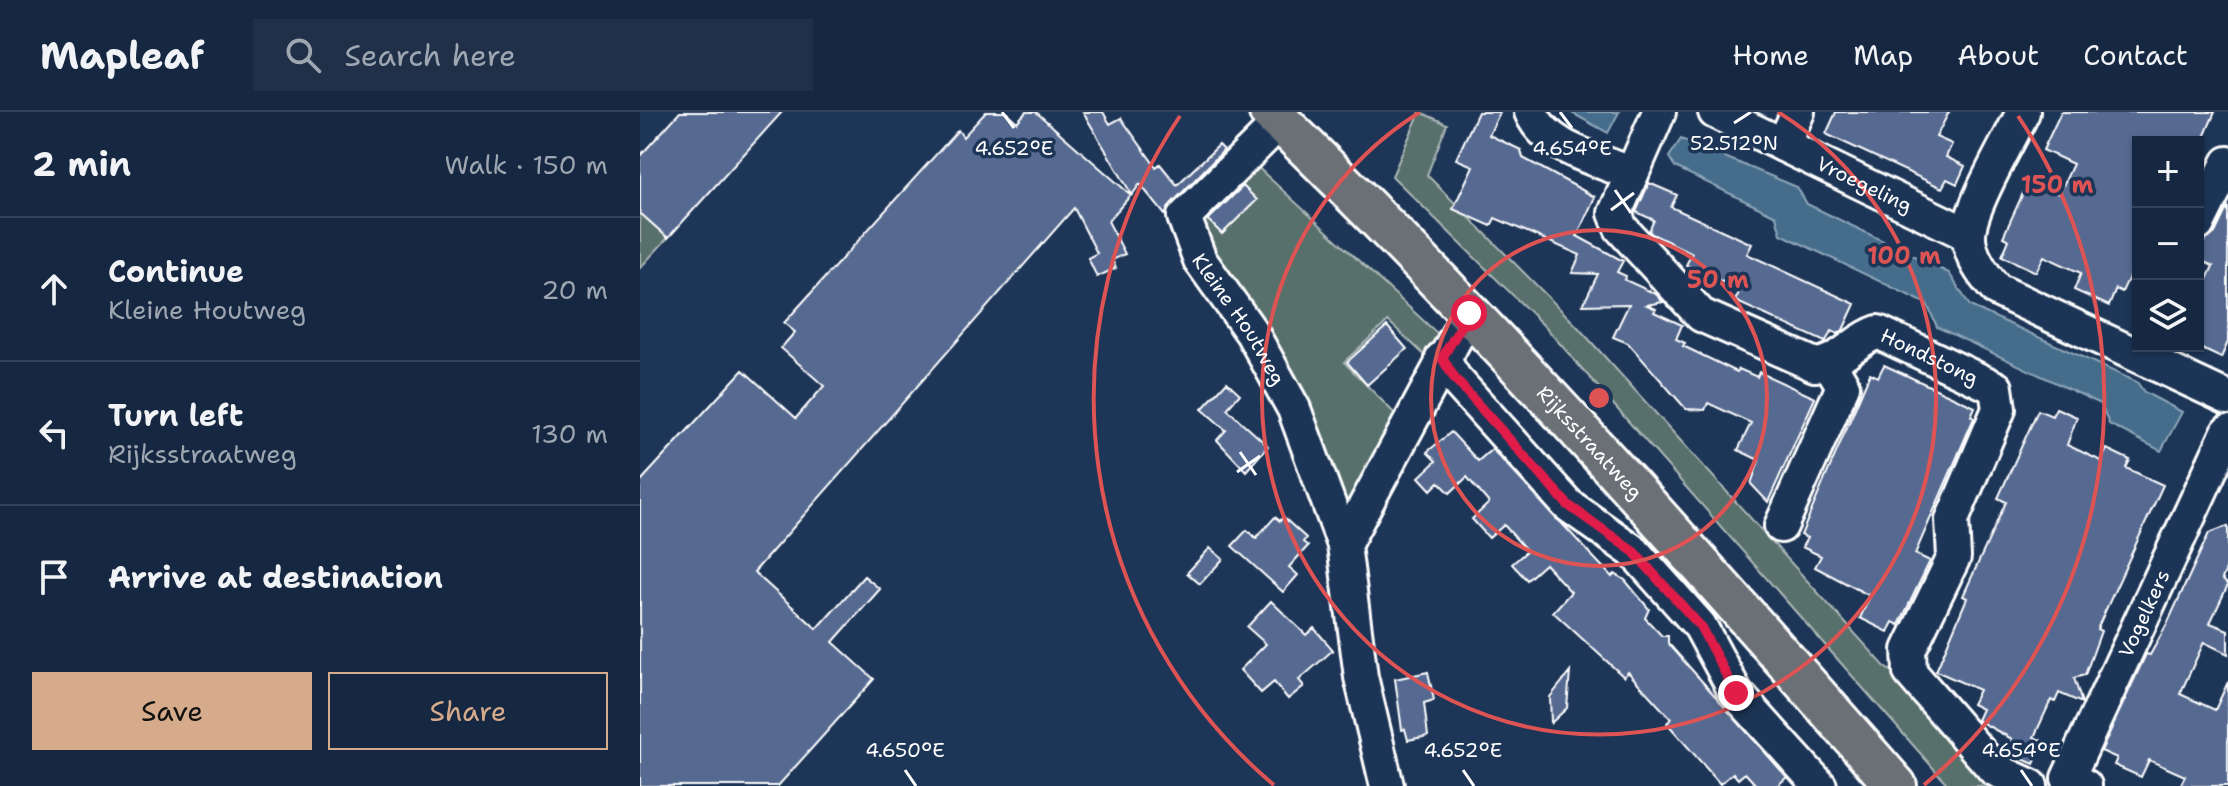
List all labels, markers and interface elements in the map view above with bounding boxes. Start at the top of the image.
search box [253,19,813,91]
text: Mapleaf [40,30,205,81]
icon: search [281,33,325,77]
text: Search here [345,35,516,76]
text: Home [1732,36,1809,74]
text: Map [1853,36,1913,74]
text: About [1957,36,2039,74]
text: Contact [2083,36,2188,74]
text: 52.512°N [1690,130,1778,156]
text: 4.652°E [975,135,1053,161]
text: 4.654°E [1532,135,1612,161]
map controls [2132,136,2204,352]
button: + [2132,136,2204,208]
text: 2 min [32,141,131,187]
text: Walk · 150 m [445,147,608,182]
street label: Vroegeling [1812,150,1916,219]
text: 150 m [2021,169,2093,201]
button: − [2132,208,2204,280]
text: 100 m [1867,240,1941,272]
street label: Kleine Houtweg [1186,248,1291,390]
text: Continue [108,251,244,292]
text: 50 m [1687,264,1749,296]
icon: ahead [32,267,76,311]
text: 20 m [541,272,608,307]
button: layers [2132,280,2204,352]
text: Kleine Houtweg [108,292,306,327]
route start [1451,295,1487,331]
street label: Hondstong [1876,322,1983,391]
street label: Rijksstraatweg [1531,380,1648,505]
centre of rings [1585,384,1613,412]
text: Turn left [108,395,243,436]
icon: left [32,411,76,455]
text: 130 m [531,416,608,451]
text: Rijksstraatweg [108,436,297,471]
icon: arrive [32,555,76,599]
text: Arrive at destination [108,557,443,598]
street label: Vogelkers [2113,565,2176,662]
button: Save [32,672,312,750]
button: Share [328,672,608,750]
route end [1718,675,1754,711]
text: 4.650°E [865,737,945,763]
text: 4.652°E [1424,737,1502,763]
text: 4.654°E [1981,737,2061,763]

